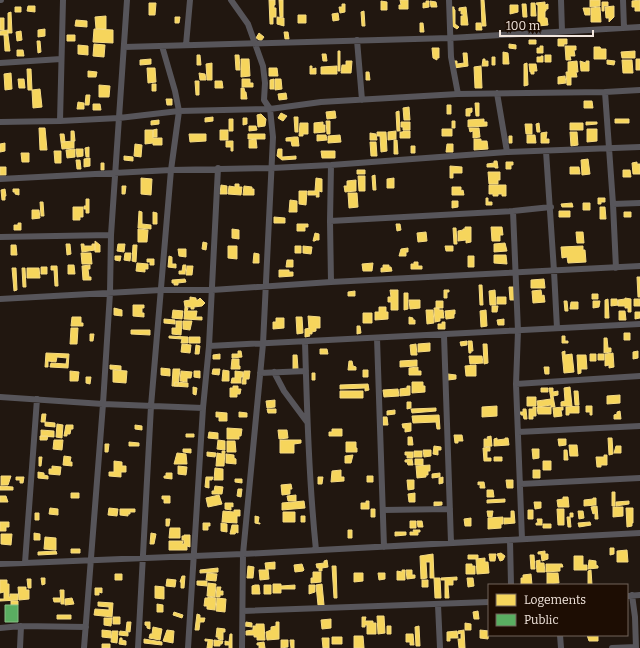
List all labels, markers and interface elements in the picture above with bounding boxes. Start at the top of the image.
scale bar [500,12,593,38]
text: 100 m [506,19,541,33]
legend [488,584,628,636]
text: Logements [524,593,586,607]
text: Public [524,613,559,627]

